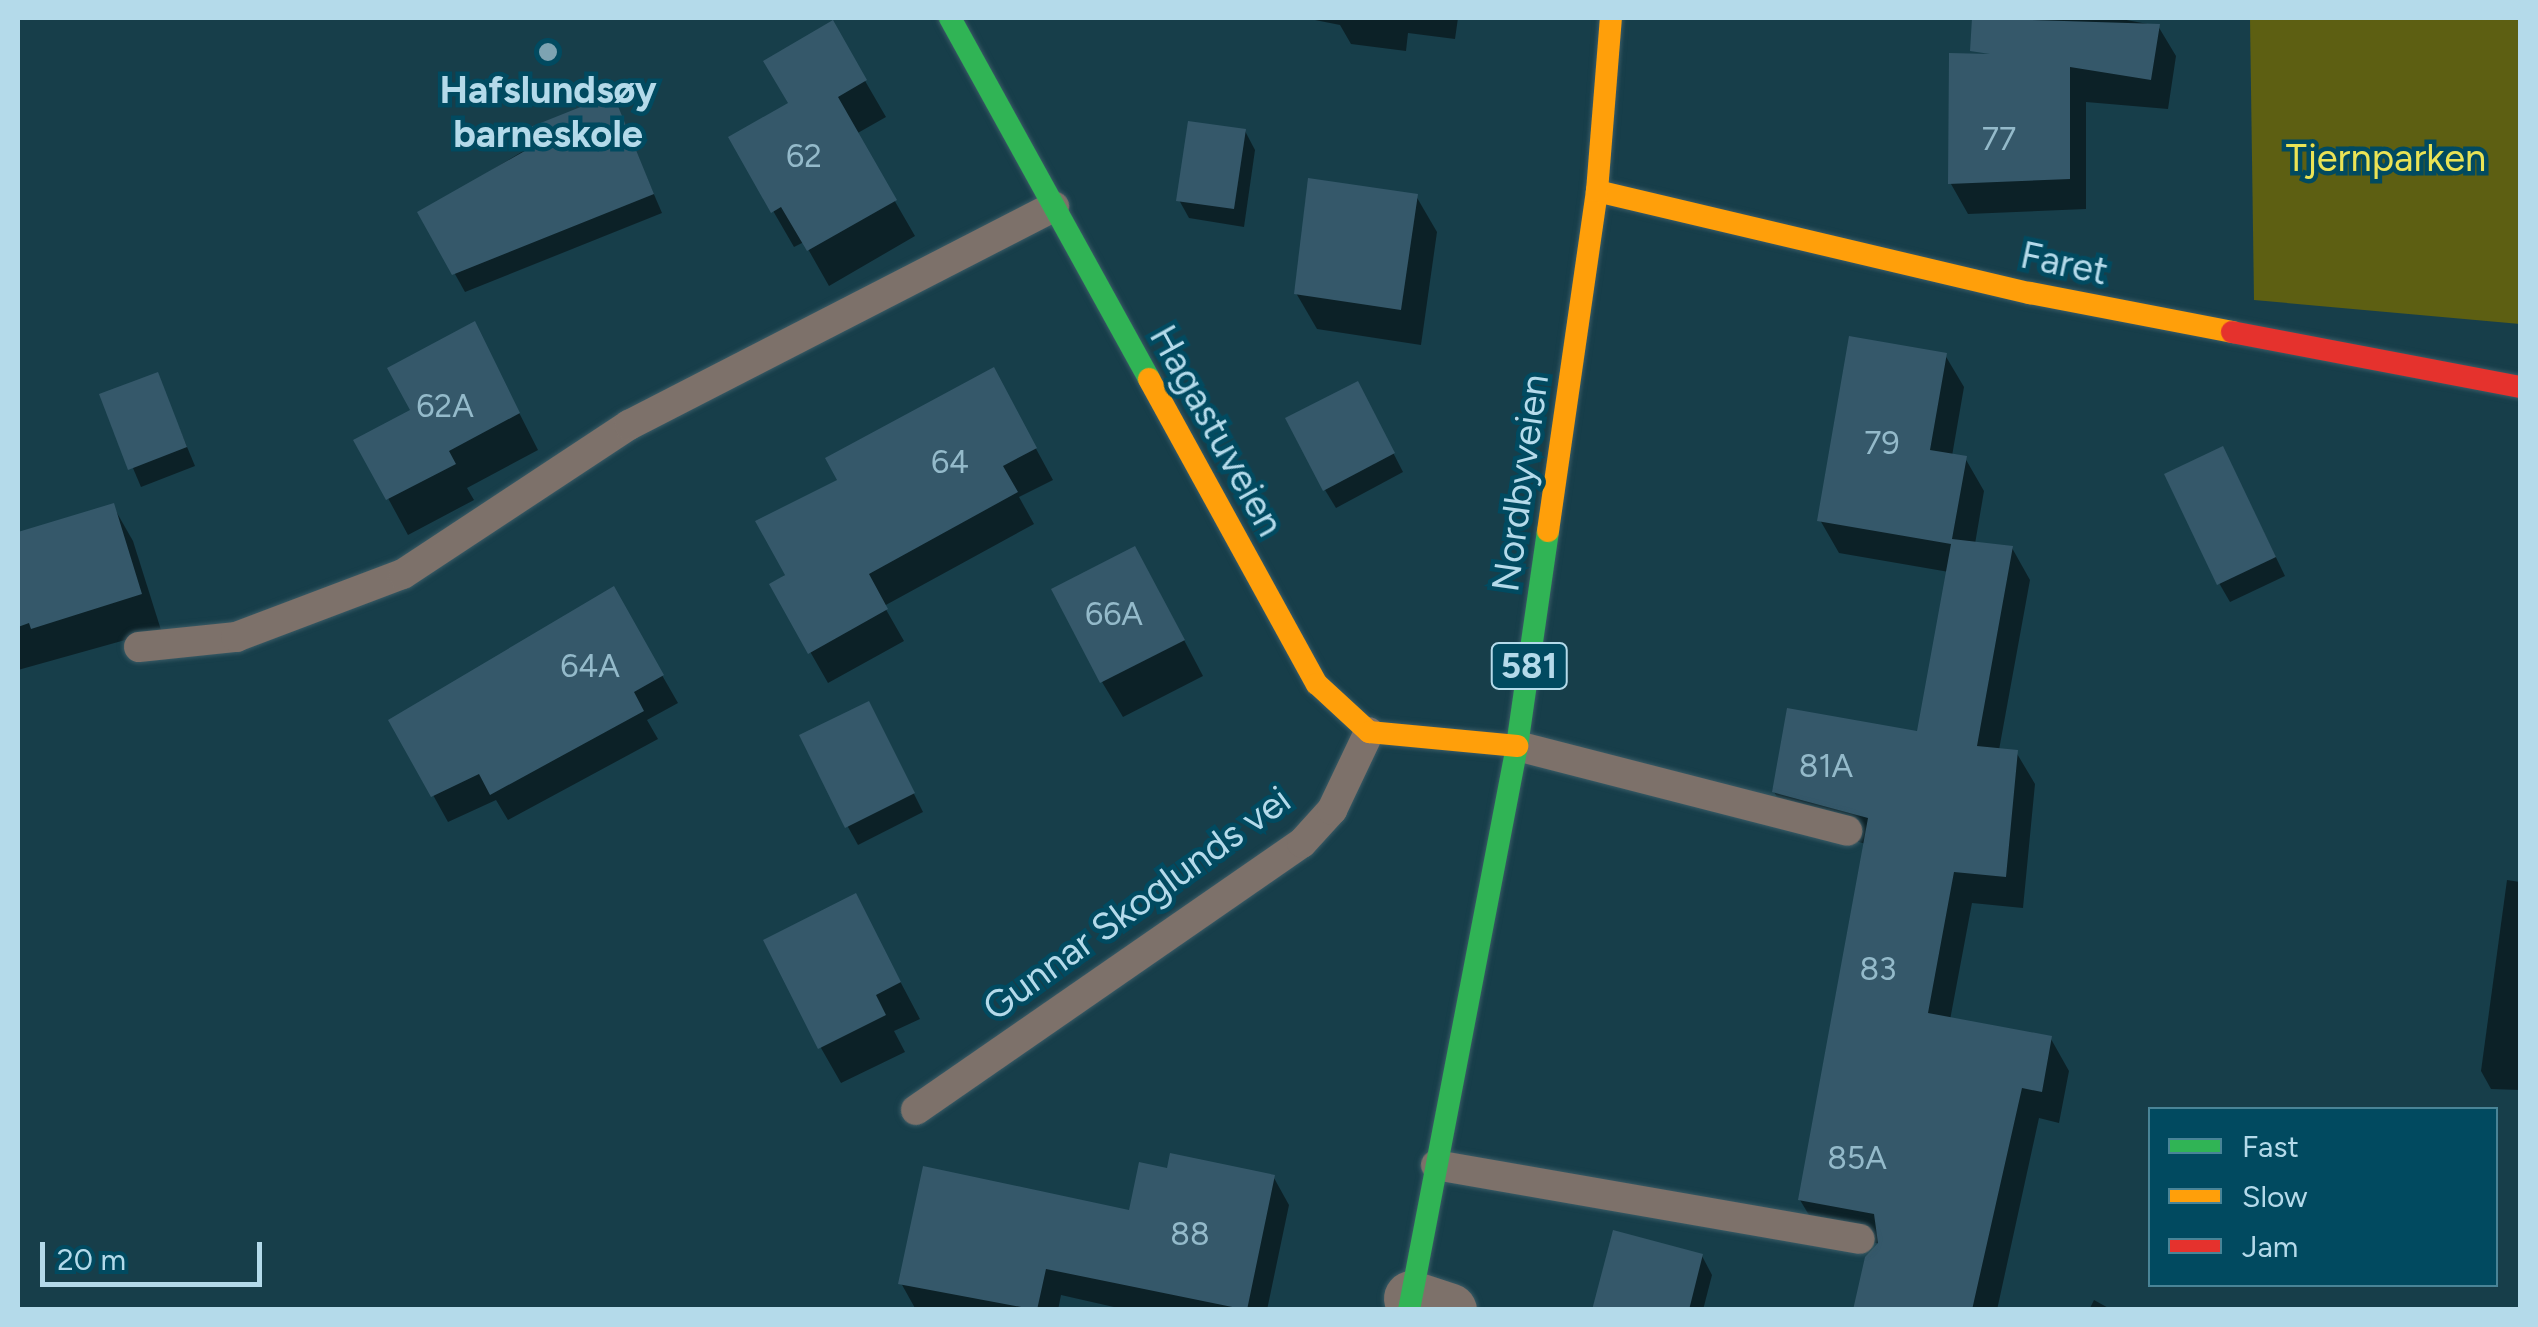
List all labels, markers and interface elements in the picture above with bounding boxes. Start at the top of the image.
marker: Hafslundsøy barneskole [537,41,559,63]
place label: Hafslundsøy barneskole [439,68,657,157]
house number: 77 [1982,120,2016,158]
park label: Tjernparken [2286,136,2486,182]
house number: 62 [786,137,822,175]
street label: Faret [2016,233,2112,295]
street label: Hagastuveien [1139,318,1293,544]
street label: Nordbyveien [1483,371,1559,595]
house number: 62A [416,387,474,425]
house number: 79 [1864,424,1900,462]
house number: 64 [931,443,969,481]
house number: 66A [1085,595,1143,633]
road number: 581 [1489,636,1569,696]
house number: 64A [560,647,620,685]
house number: 81A [1799,747,1853,785]
street label: Gunnar Skoglunds vei [974,777,1300,1031]
house number: 83 [1859,950,1897,988]
legend [2148,1107,2498,1287]
text: Fast [2242,1128,2299,1165]
house number: 85A [1827,1139,1887,1177]
text: Slow [2242,1178,2308,1215]
house number: 88 [1170,1215,1210,1253]
scale bar [45,1222,268,1284]
text: Jam [2242,1228,2298,1265]
text: 20 m [57,1241,126,1278]

